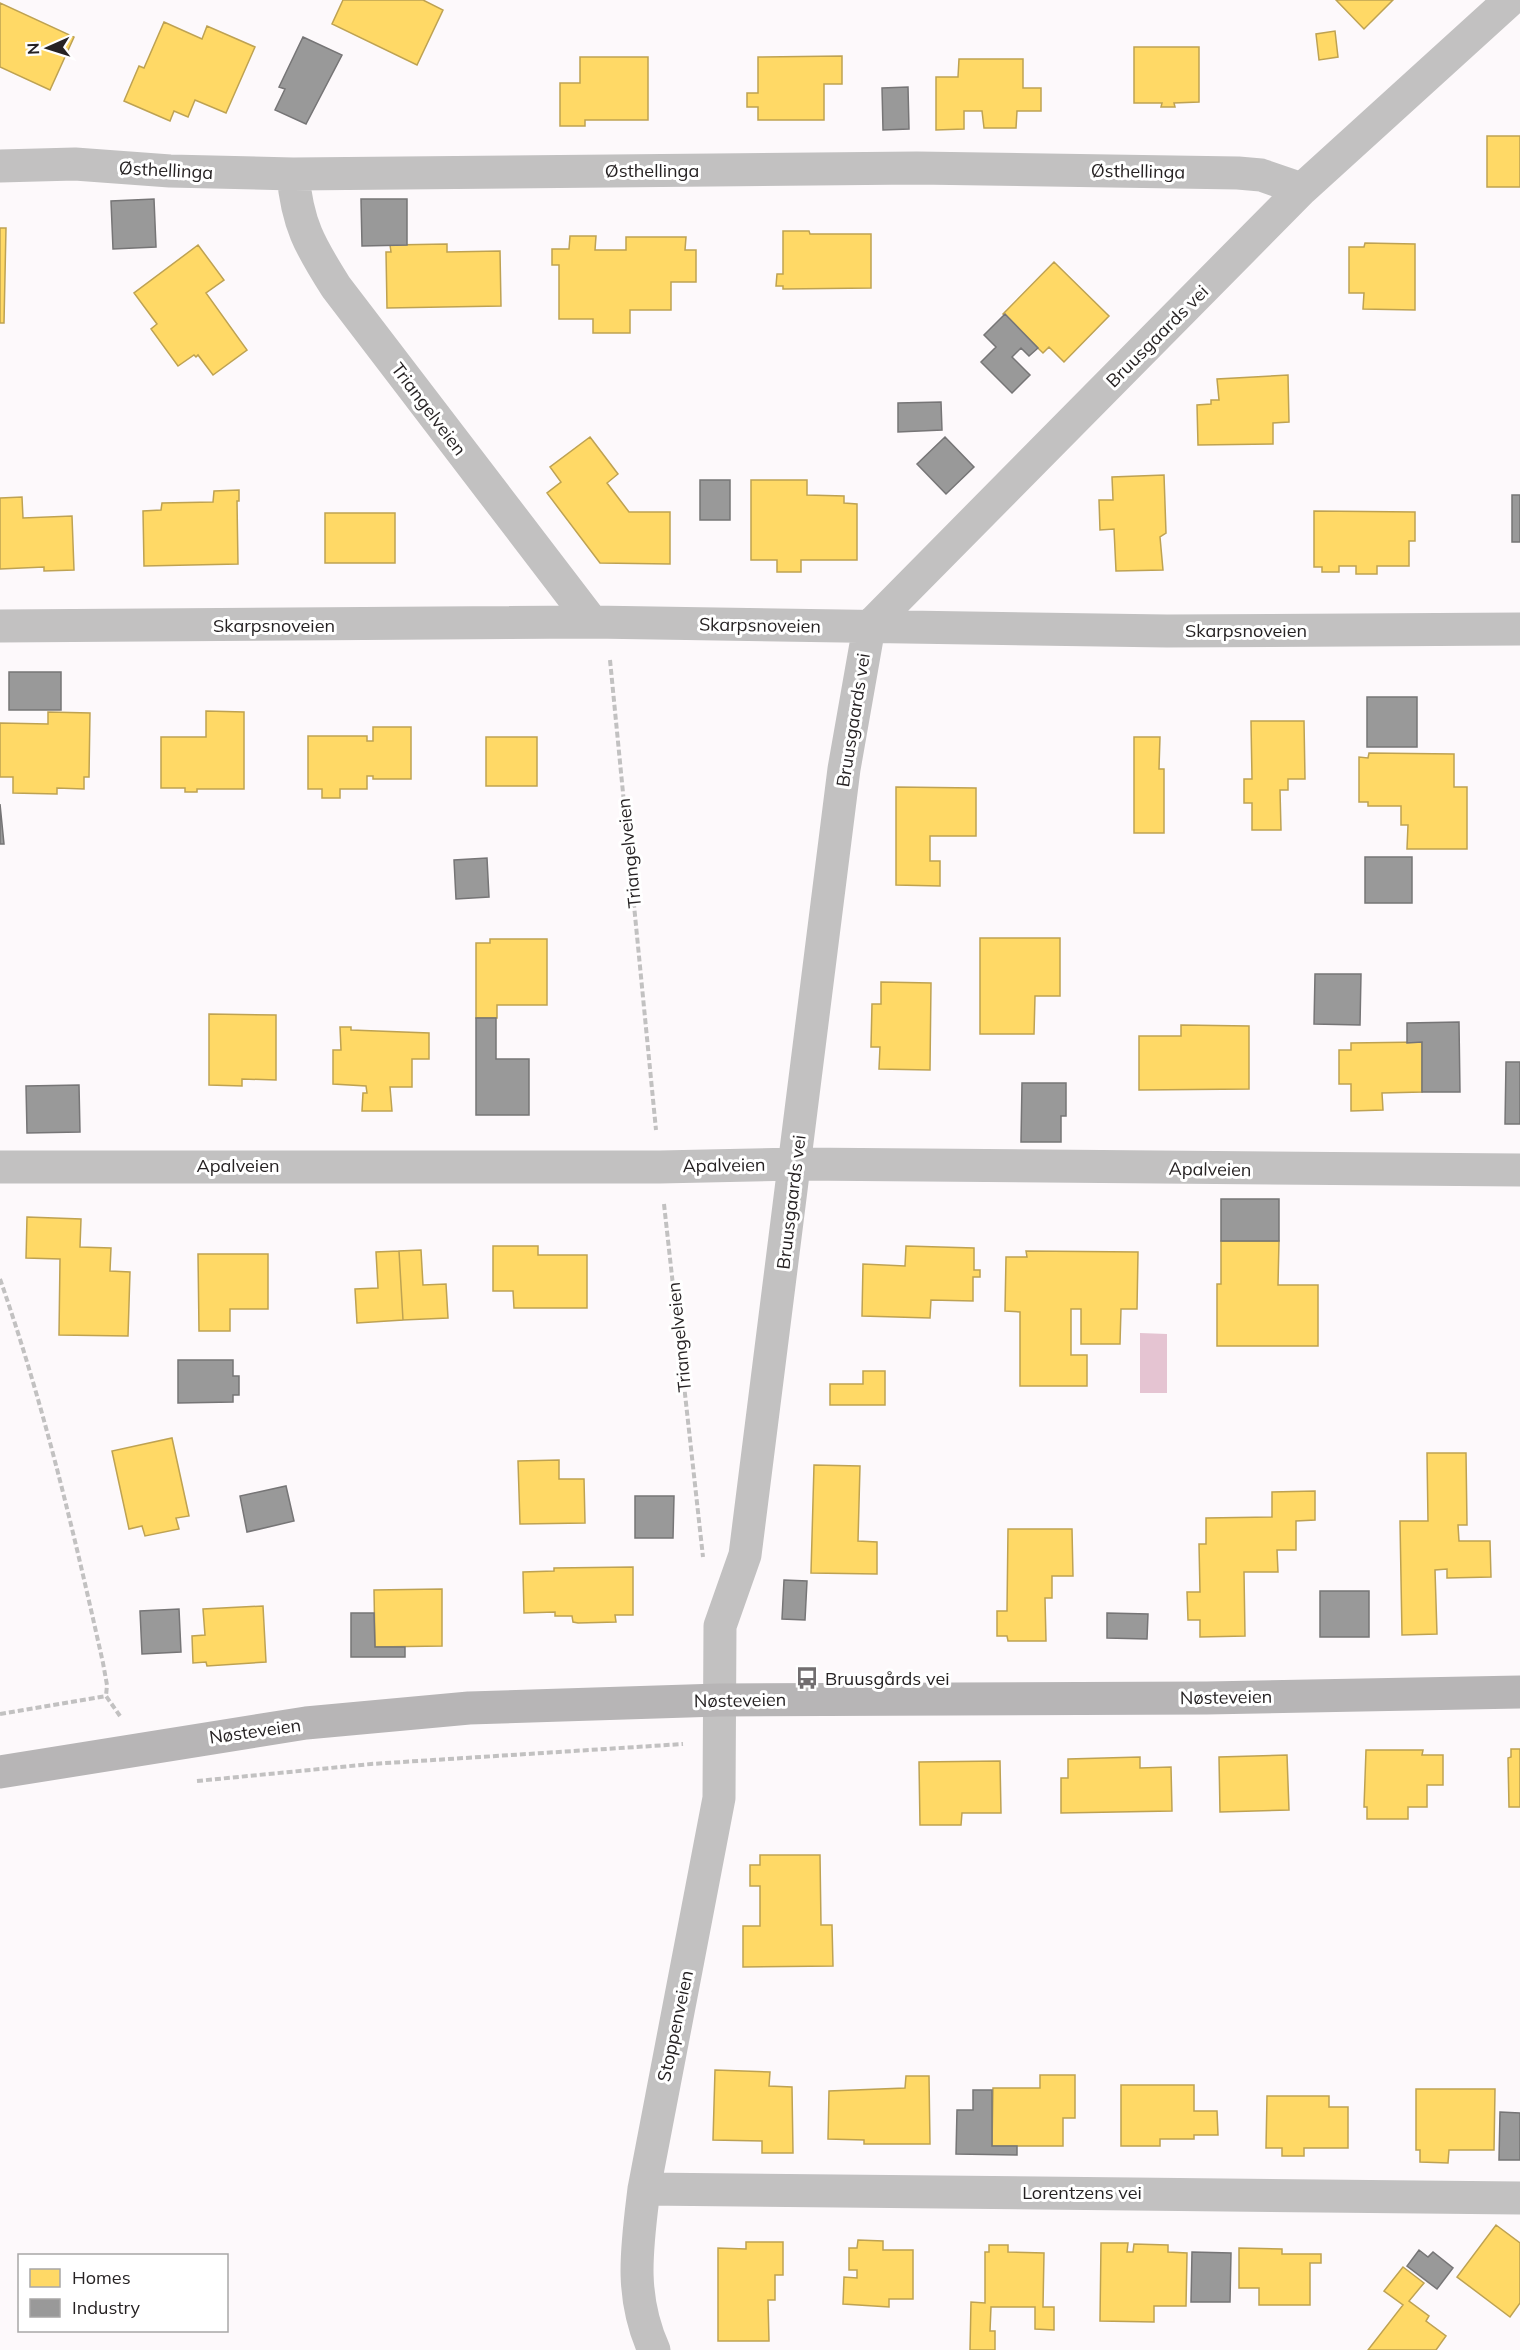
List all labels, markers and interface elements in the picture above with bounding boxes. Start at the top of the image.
north arrow [18,18,78,78]
text: N [23,42,43,55]
street label: Østhellinga [118,156,214,184]
street label: Østhellinga [605,159,699,182]
street label: Østhellinga [1091,159,1185,183]
street label: Bruusgaards vei [1101,280,1213,392]
street label: Triangelveien [387,358,471,460]
street label: Skarpsnoveien [699,612,821,638]
street label: Skarpsnoveien [213,614,335,637]
street label: Skarpsnoveien [1185,619,1307,642]
street label: Bruusgaards vei [831,651,875,789]
street label: Triangelveien [612,797,646,909]
street label: Bruusgaards vei [771,1133,811,1271]
street label: Apalveien [682,1153,766,1177]
street label: Apalveien [197,1154,279,1177]
street label: Apalveien [1168,1157,1252,1181]
street label: Triangelveien [662,1281,696,1393]
bus stop icon: Bruusgårds vei [794,1665,820,1691]
place label: Bruusgårds vei [825,1667,949,1690]
street label: Nøsteveien [1180,1685,1272,1709]
street label: Nøsteveien [694,1688,786,1712]
street label: Nøsteveien [208,1713,302,1749]
street label: Stoppenveien [652,1968,698,2084]
street label: Lorentzens vei [1022,2181,1142,2204]
legend [18,2254,228,2332]
text: Homes [72,2266,131,2289]
text: Industry [72,2296,141,2319]

